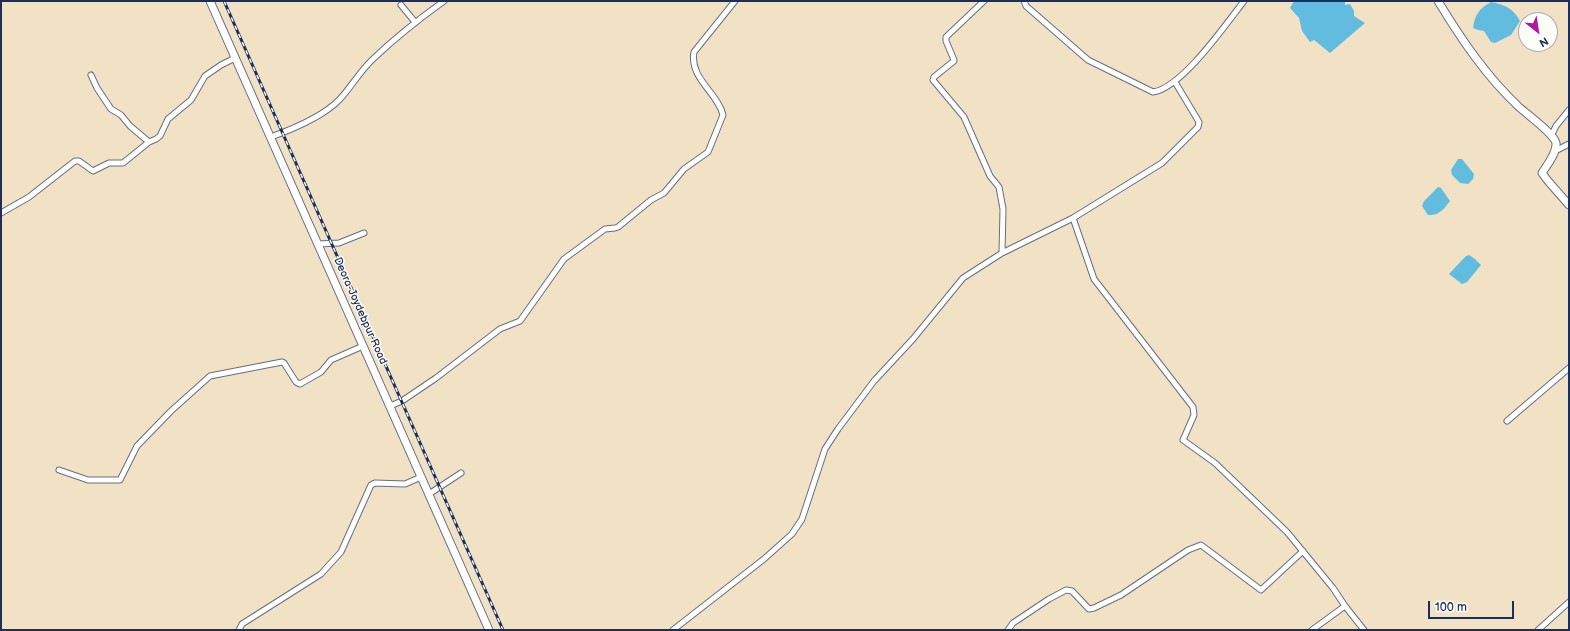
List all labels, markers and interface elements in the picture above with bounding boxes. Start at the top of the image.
north arrow [1518,12,1558,52]
text: N [1537,34,1551,50]
street label: Deora-Joydebpur Road [330,255,390,367]
scale bar [1430,593,1516,619]
text: 100 m [1435,600,1467,615]

